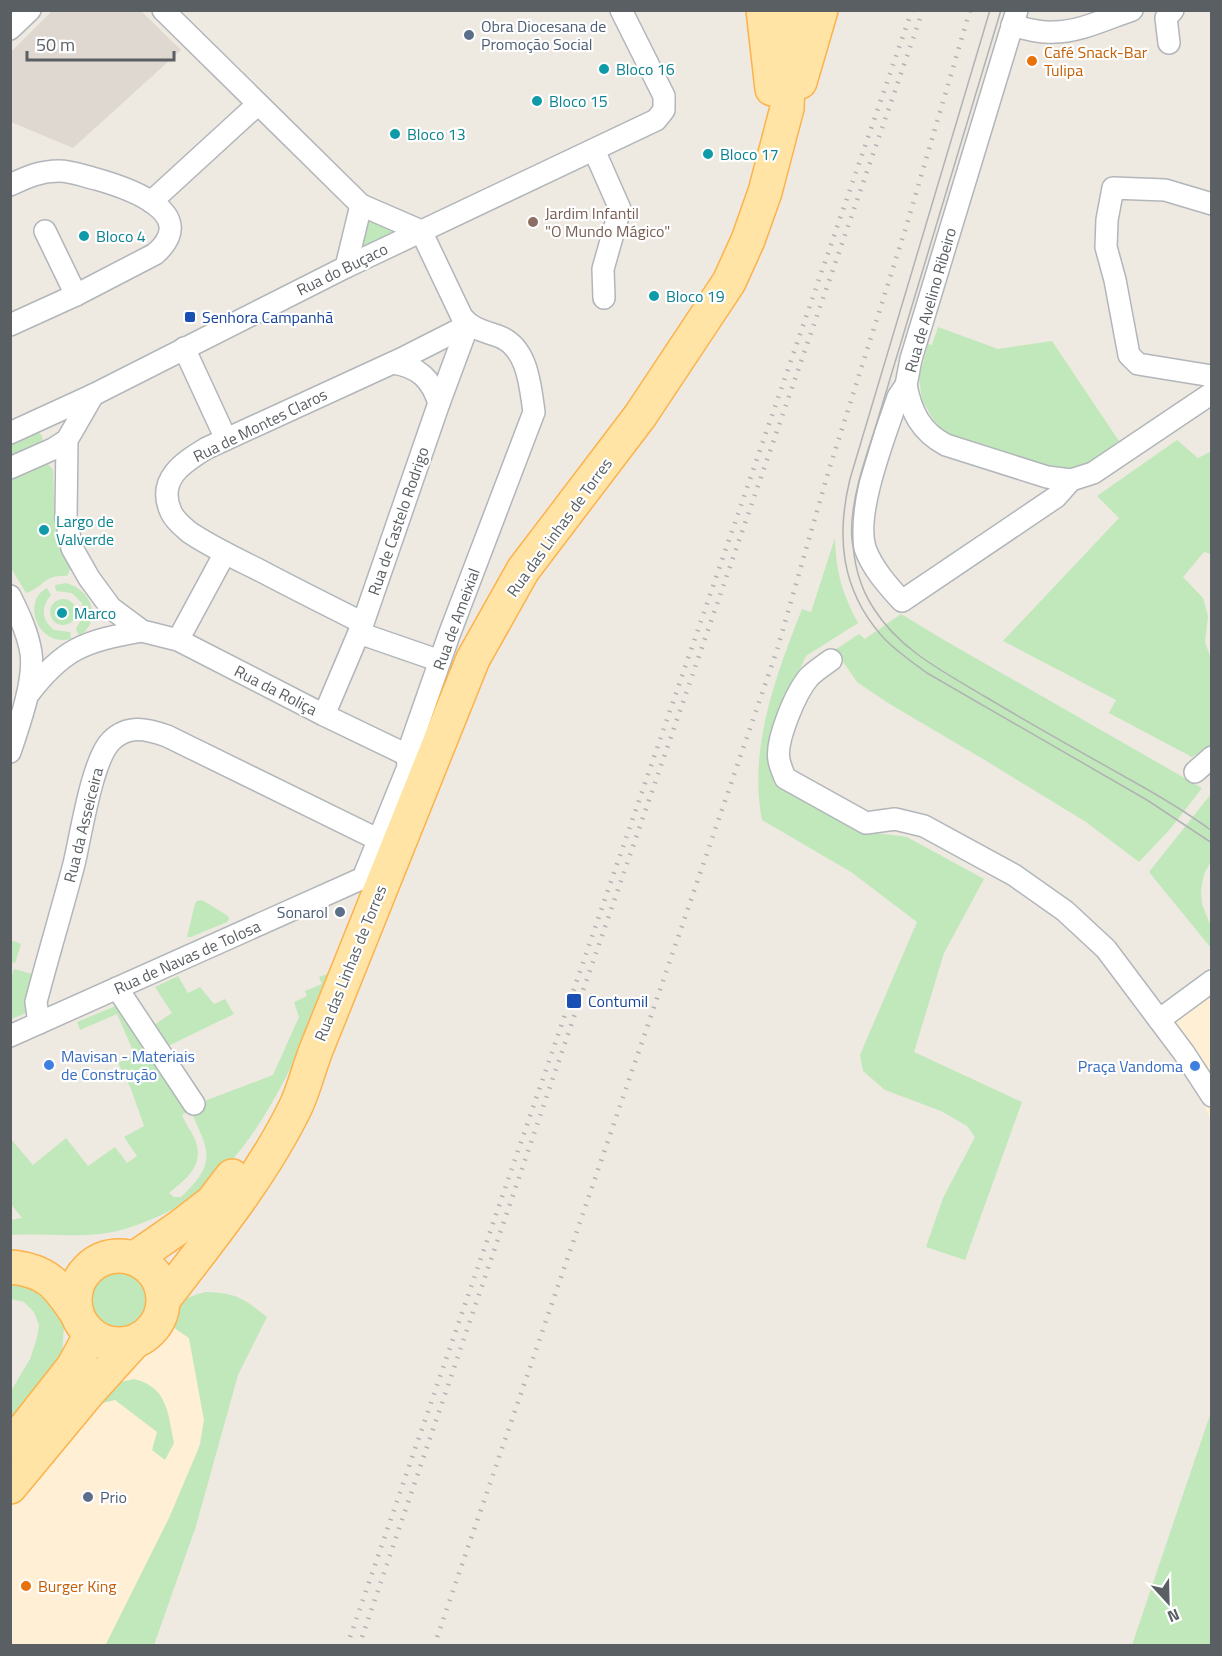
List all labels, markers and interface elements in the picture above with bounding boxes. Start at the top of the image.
place label: Obra Diocesana de Promoção Social [481,14,606,56]
scale bar [27,24,174,62]
marker: Obra Diocesana de Promoção Social [462,28,476,42]
text: 50 m [36,31,75,58]
place label: Café Snack-Bar Tulipa [1044,40,1148,82]
marker: Café Snack-Bar Tulipa [1025,54,1039,68]
place label: Bloco 16 [616,57,675,81]
marker: Bloco 16 [597,62,611,76]
place label: Bloco 15 [549,89,608,113]
marker: Bloco 15 [530,94,544,108]
place label: Bloco 13 [407,122,466,146]
marker: Bloco 13 [388,127,402,141]
place label: Bloco 17 [720,142,779,166]
marker: Bloco 17 [701,147,715,161]
place label: Jardim Infantil "O Mundo Mágico" [545,201,670,243]
marker: Jardim Infantil "O Mundo Mágico" [526,215,540,229]
place label: Bloco 4 [96,224,146,248]
street label: Rua de Avelino Ribeiro [898,225,962,375]
marker: Bloco 4 [77,229,91,243]
street label: Rua do Buçaco [292,237,392,301]
place label: Bloco 19 [666,284,725,308]
marker: Bloco 19 [647,289,661,303]
place label: Senhora Campanhã [202,305,333,329]
marker: Senhora Campanhã [183,310,197,324]
street label: Rua de Montes Claros [189,382,331,468]
street label: Rua de Castelo Rodrigo [361,443,435,599]
street label: Rua das Linhas de Torres [500,453,618,601]
place label: Largo de Valverde [56,509,114,551]
marker: Largo de Valverde [37,523,51,537]
street label: Rua de Ameixial [426,565,486,673]
place label: Marco [74,601,116,625]
marker: Marco [55,606,69,620]
street label: Rua da Roliça [230,659,322,721]
street label: Rua da Asseiceira [57,765,109,885]
street label: Rua das Linhas de Torres [308,881,392,1045]
place label: Sonarol [277,900,328,924]
marker: Sonarol [333,905,347,919]
street label: Rua de Navas de Tolosa [110,914,264,1000]
place label: Contumil [588,989,648,1013]
marker: Contumil [565,992,583,1010]
place label: Mavisan - Materiais de Construção [61,1044,195,1086]
place label: Praça Vandoma [1078,1054,1183,1078]
marker: Mavisan - Materiais de Construção [42,1058,56,1072]
marker: Praça Vandoma [1188,1059,1202,1073]
place label: Prio [100,1485,127,1509]
marker: Prio [81,1490,95,1504]
north arrow [1138,1572,1198,1632]
place label: Burger King [38,1574,117,1598]
marker: Burger King [19,1579,33,1593]
text: N [1164,1603,1183,1629]

